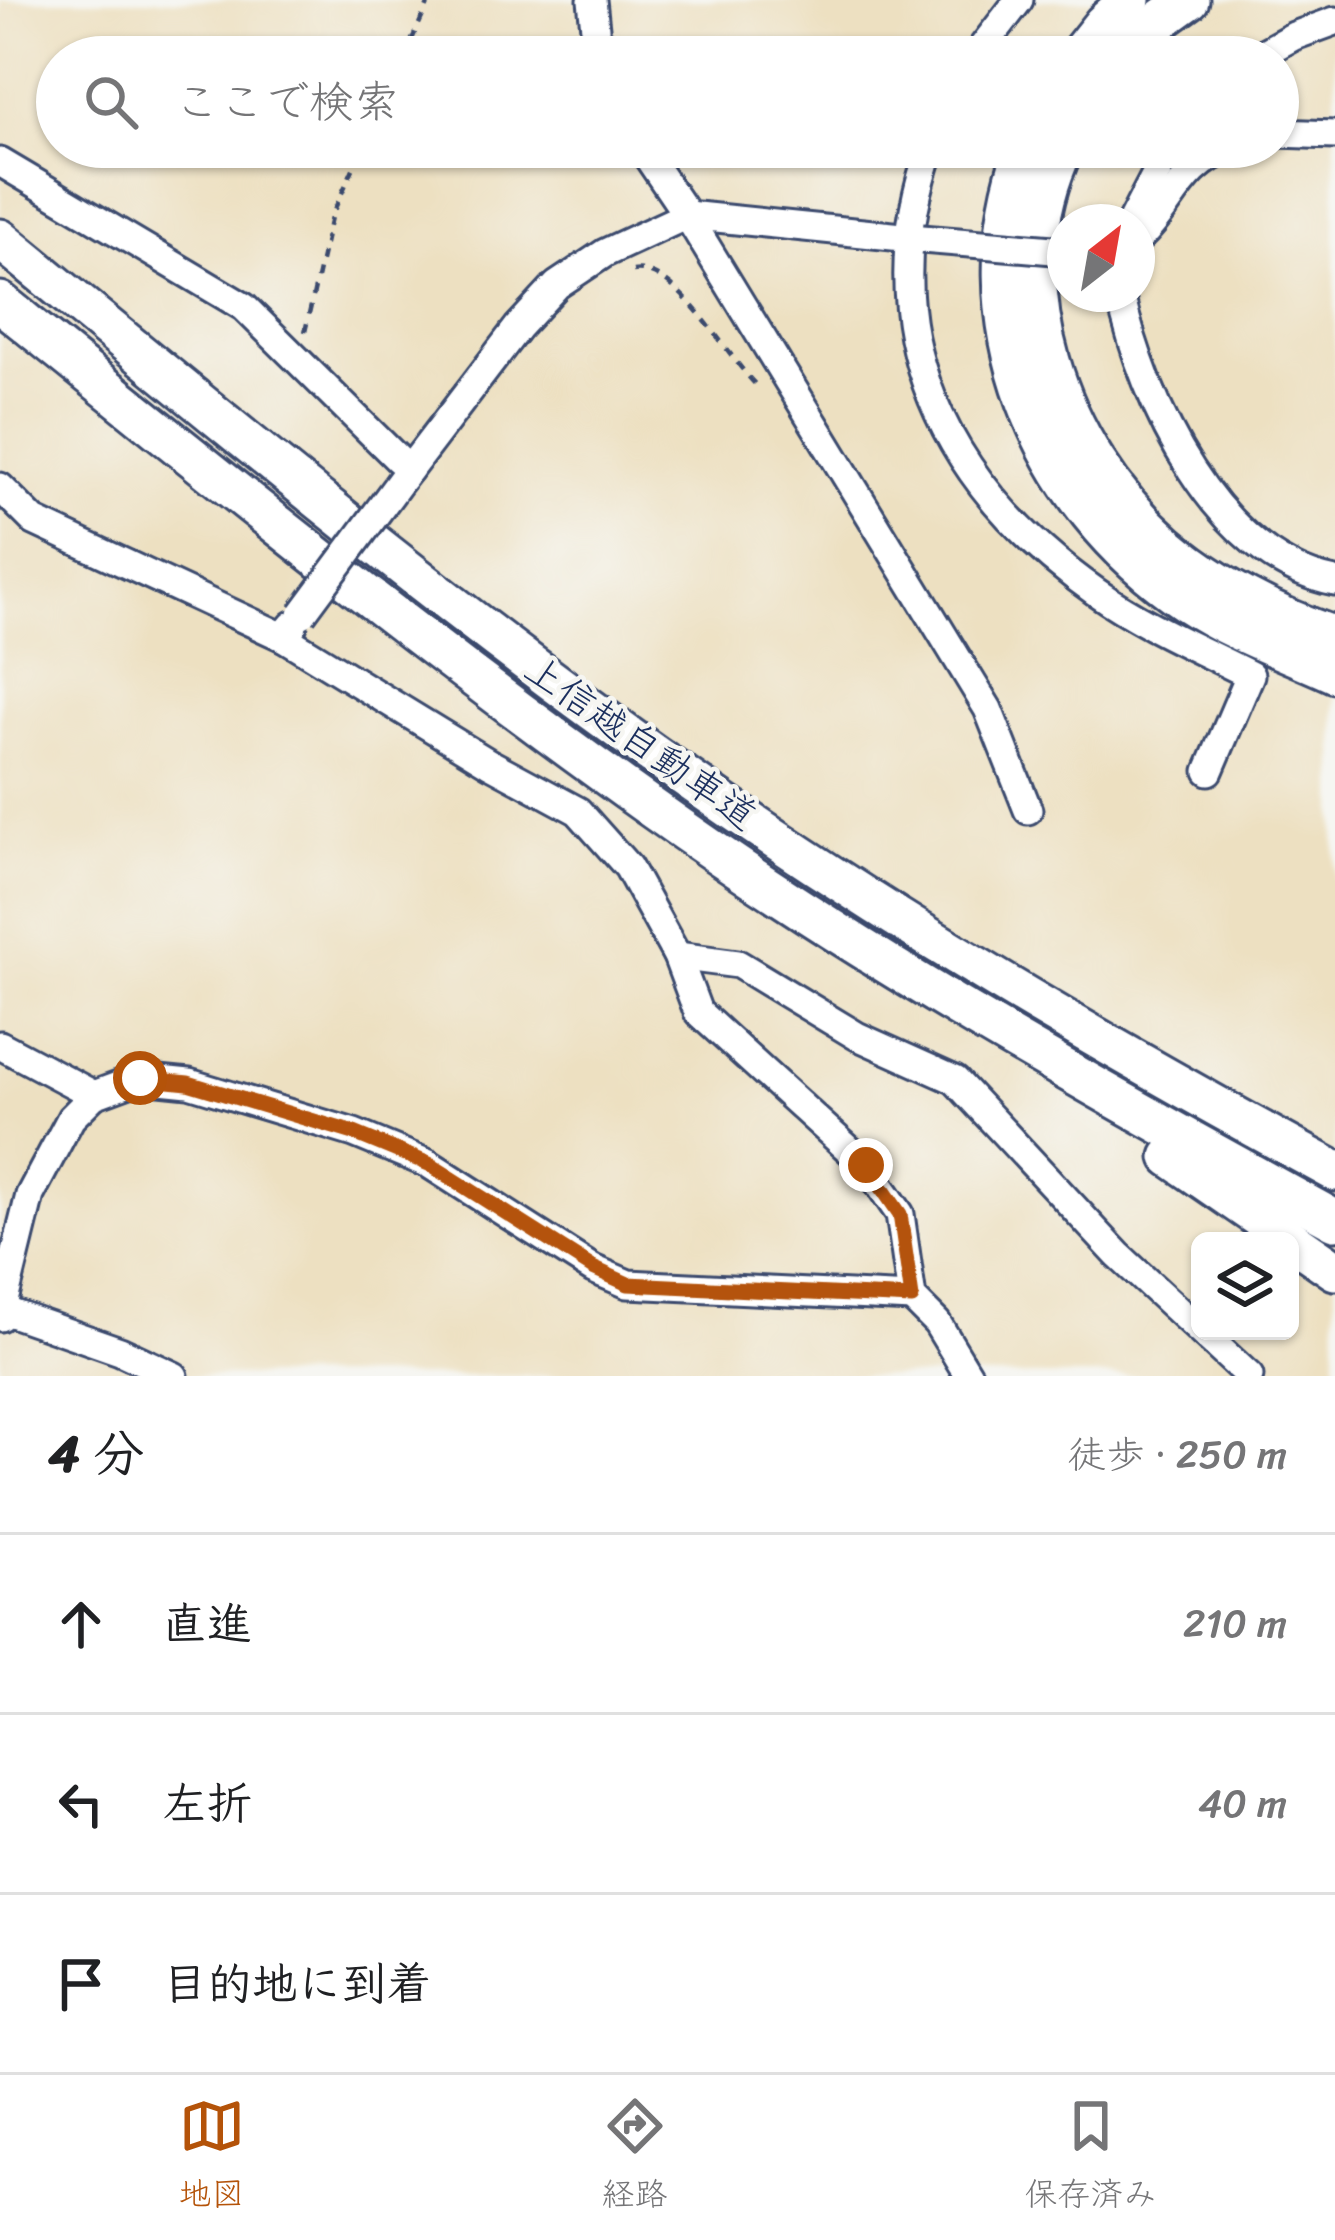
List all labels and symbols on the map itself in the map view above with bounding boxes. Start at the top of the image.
north arrow [1047,204,1155,312]
street label: 上信越自動車道 [509,635,773,849]
route start [113,1051,167,1105]
route end [839,1138,893,1192]

